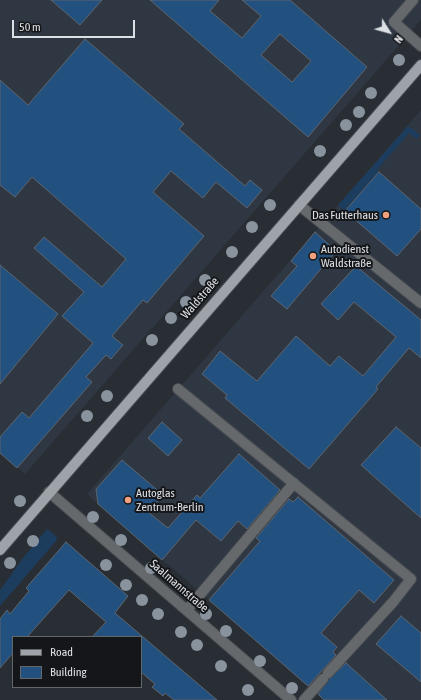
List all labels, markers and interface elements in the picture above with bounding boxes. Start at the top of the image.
scale bar [14,12,137,38]
north arrow [369,12,409,52]
text: 50 m [19,20,41,34]
text: N [392,33,405,45]
place label: Das Futterhaus [312,208,378,222]
marker: Das Futterhaus [381,210,391,220]
place label: Autodienst Waldstraße [321,242,371,270]
marker: Autodienst Waldstraße [308,251,318,261]
street label: Waldstraße [178,274,222,322]
place label: Autoglas Zentrum-Berlin [136,486,204,514]
marker: Autoglas Zentrum-Berlin [123,495,133,505]
street label: Saalmannstraße [147,557,211,615]
legend [12,636,142,688]
text: Road [50,645,73,659]
text: Building [50,665,87,679]

